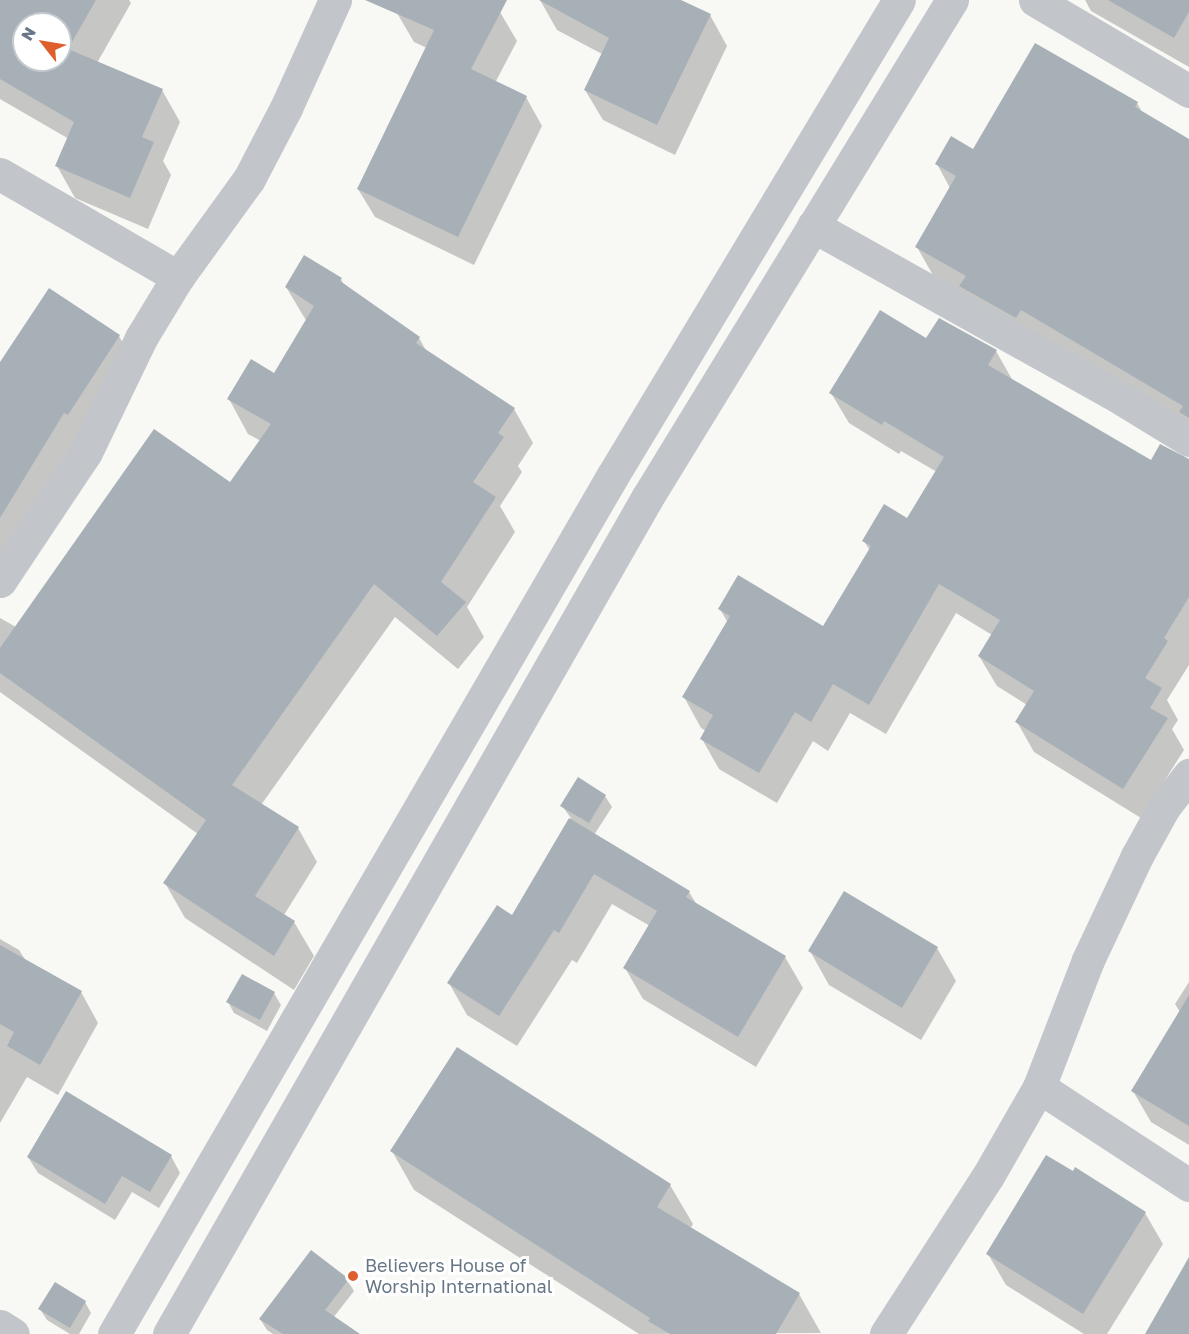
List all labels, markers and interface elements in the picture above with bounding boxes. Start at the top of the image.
north arrow [12,12,72,72]
text: N [17,23,40,44]
place label: Believers House of Worship International [365,1255,552,1298]
marker: Believers House of Worship International [346,1269,360,1283]

